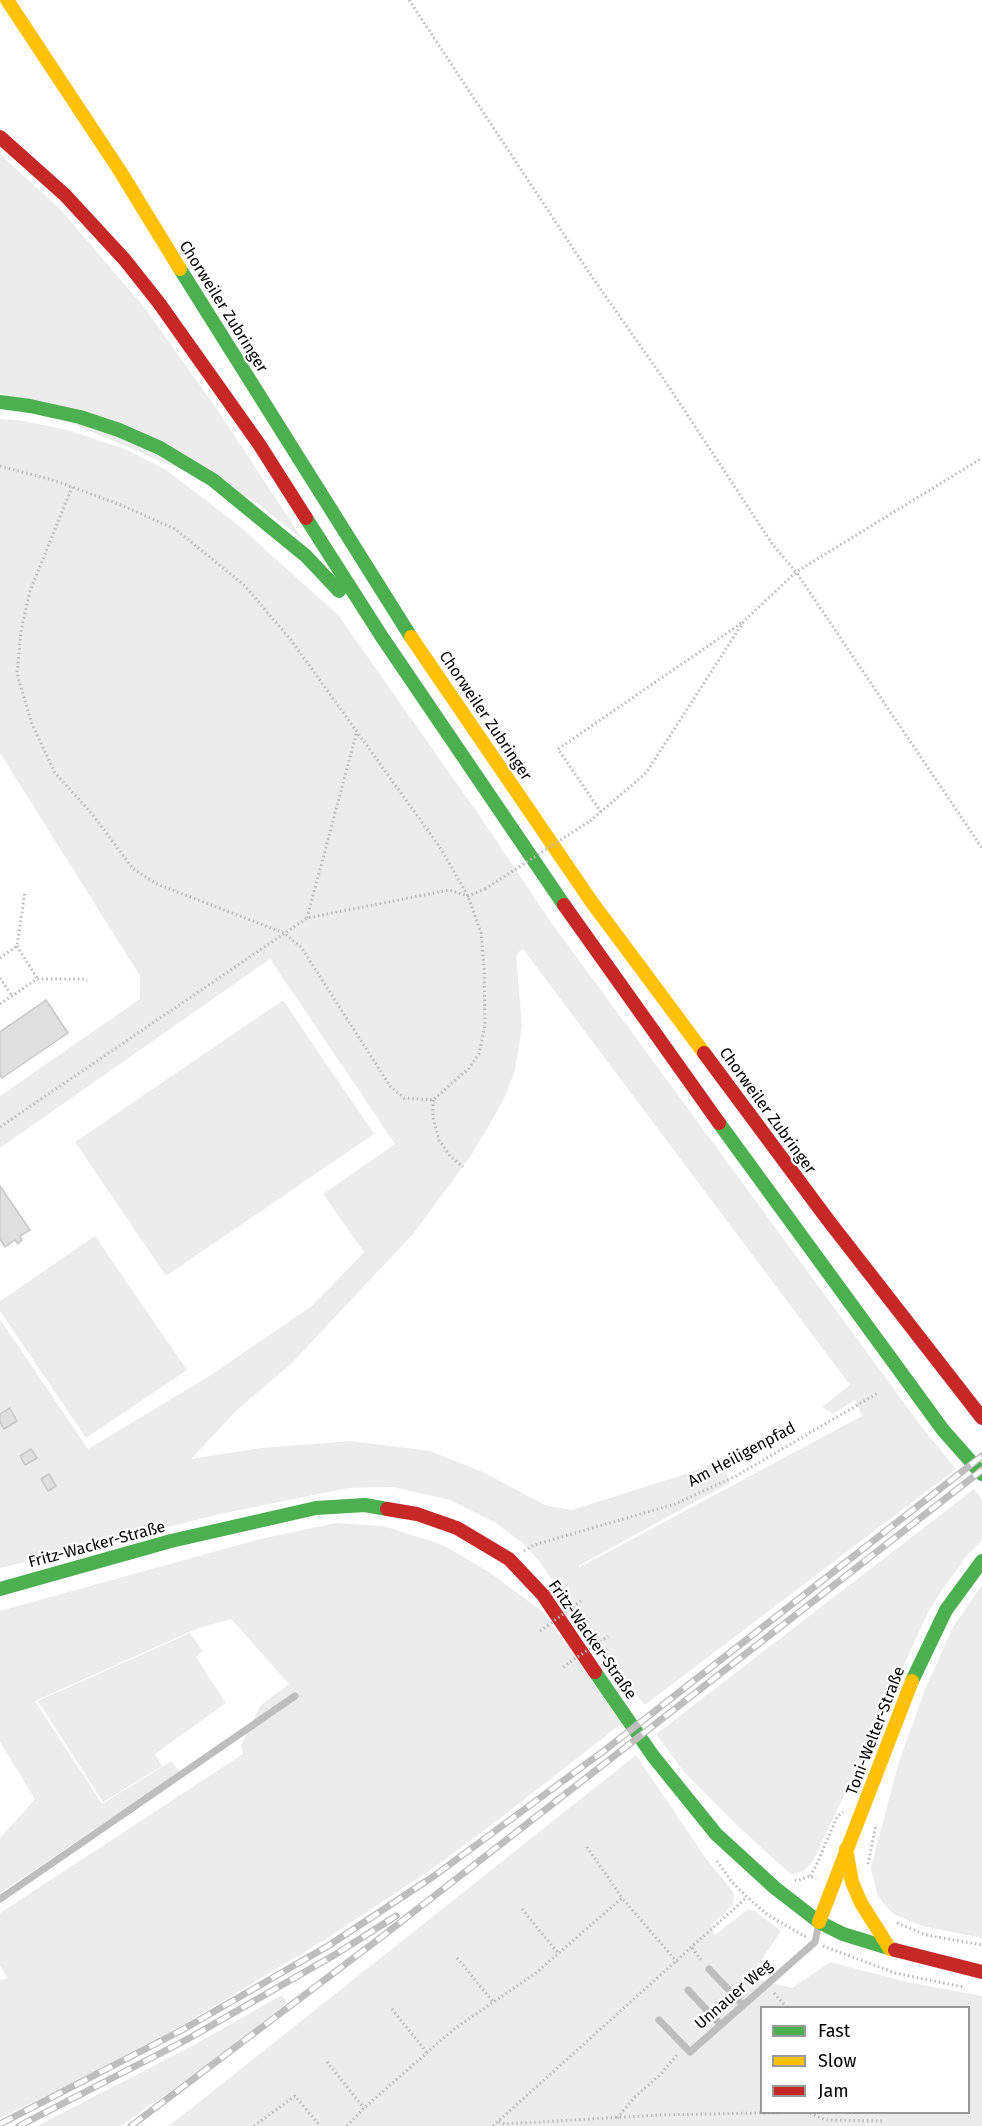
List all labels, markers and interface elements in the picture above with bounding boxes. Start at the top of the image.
street label: Chorweiler Zubringer [175,237,271,377]
street label: Chorweiler Zubringer [435,648,535,784]
street label: Chorweiler Zubringer [715,1044,819,1178]
street label: Am Heiligenpfad [685,1419,799,1491]
street label: Fritz-Wacker-Straße [26,1517,168,1573]
street label: Fritz-Wacker-Straße [544,1577,640,1703]
street label: Toni-Welter-Straße [843,1664,909,1798]
street label: Unnauer Weg [691,1956,777,2034]
legend [760,2006,970,2114]
text: Fast [818,2020,850,2042]
text: Slow [818,2050,856,2072]
text: Jam [818,2080,849,2102]

